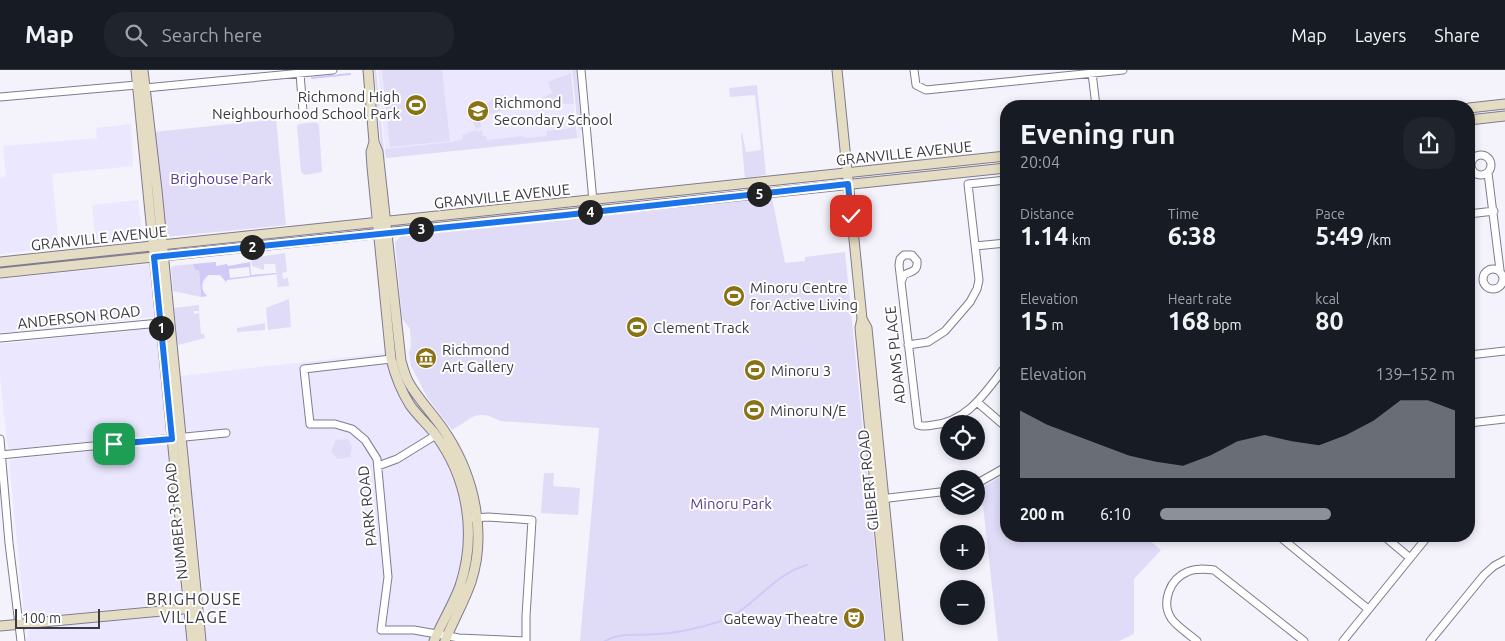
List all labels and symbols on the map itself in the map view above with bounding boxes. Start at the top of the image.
place label: Richmond High Neighbourhood School Park [212,88,400,122]
sports icon: Richmond High Neighbourhood School Park [404,93,428,117]
place label: Richmond Secondary School [494,94,613,128]
school or university icon: Richmond Secondary School [466,99,490,123]
street label: GRANVILLE AVENUE [835,137,973,169]
park label: Brighouse Park [170,170,272,187]
street label: GRANVILLE AVENUE [433,180,571,212]
pin: 5 [746,182,772,206]
pin [830,195,872,237]
pin: 4 [578,200,602,224]
pin: 3 [408,216,434,242]
street label: GRANVILLE AVENUE [30,222,168,254]
pin: 2 [240,234,264,260]
place label: Minoru Centre for Active Living [750,279,858,313]
sports icon: Minoru Centre for Active Living [722,284,746,308]
street label: ANDERSON ROAD [17,302,141,332]
street label: ADAMS PLACE [881,305,909,405]
sports icon: Clement Track [625,315,649,339]
pin: 1 [148,316,174,340]
place label: Clement Track [653,319,750,336]
place label: Richmond Art Gallery [442,341,514,375]
museum icon: Richmond Art Gallery [414,346,438,370]
sports icon: Minoru 3 [743,358,767,382]
place label: Minoru 3 [771,362,831,379]
sports icon: Minoru N/E [742,398,766,422]
place label: Minoru N/E [770,402,846,419]
pin [93,423,135,465]
street label: GILBERT ROAD [854,429,882,531]
street label: NUMBER 3 ROAD [161,462,191,580]
street label: PARK ROAD [354,465,380,547]
park label: Minoru Park [690,495,772,512]
district label: BRIGHOUSE VILLAGE [146,590,242,626]
scale bar [15,606,100,629]
theatre icon: Gateway Theatre [842,606,866,630]
place label: Gateway Theatre [723,610,838,627]

